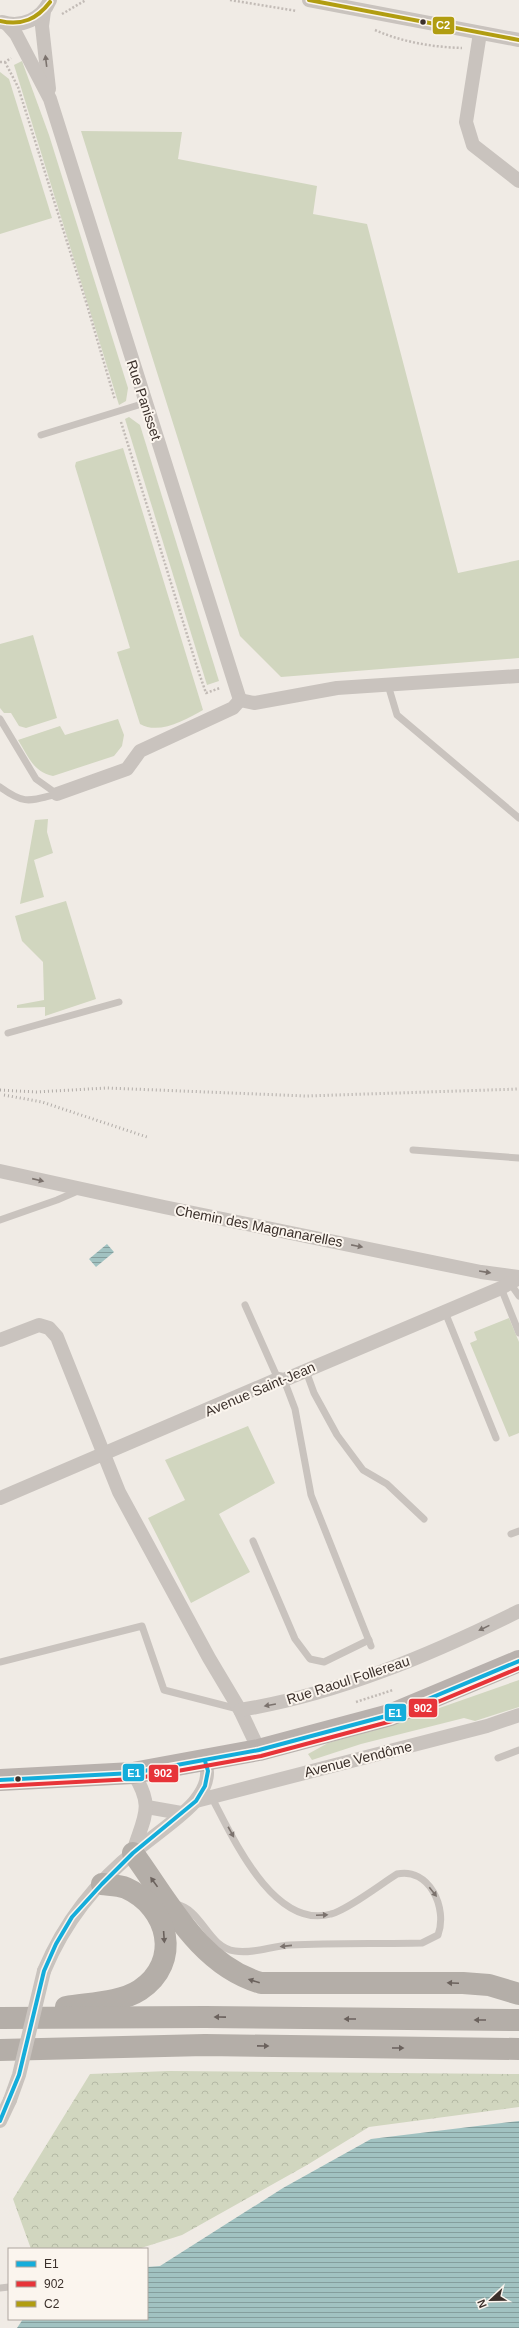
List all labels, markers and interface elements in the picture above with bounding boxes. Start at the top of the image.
line badge: C2 [432,16,455,35]
unlabelled marker [418,17,428,27]
text: C2 [436,19,450,31]
one-way arrow [42,55,49,67]
street label: Rue Panisset [124,358,165,442]
one-way arrow [32,1177,44,1183]
street label: Chemin des Magnanarelles [174,1202,344,1250]
one-way arrow [351,1244,363,1250]
one-way arrow [478,1269,491,1275]
street label: Avenue Saint-Jean [203,1359,317,1419]
one-way arrow [478,1625,490,1631]
street label: Rue Raoul Follereau [284,1653,412,1707]
line badge: 902 [408,1698,438,1718]
one-way arrow [264,1702,276,1708]
text: 902 [414,1702,432,1714]
line badge: E1 [384,1703,407,1722]
text: E1 [388,1707,402,1719]
street label: Avenue Vendôme [303,1738,414,1780]
line badge: E1 [122,1763,145,1782]
line badge: 902 [148,1764,179,1783]
text: E1 [127,1767,141,1779]
text: 902 [154,1767,172,1779]
unlabelled marker [13,1774,23,1784]
one-way arrow [228,1826,234,1838]
one-way arrow [150,1876,158,1887]
one-way arrow [429,1886,437,1897]
one-way arrow [316,1911,328,1918]
one-way arrow [161,1931,168,1943]
one-way arrow [280,1943,292,1949]
one-way arrow [247,1978,259,1984]
one-way arrow [447,1979,459,1986]
one-way arrow [213,2014,226,2020]
one-way arrow [343,2016,356,2022]
one-way arrow [473,2017,486,2023]
one-way arrow [257,2043,270,2049]
one-way arrow [392,2045,405,2051]
legend [8,2248,148,2320]
text: E1 [44,2257,59,2271]
text: 902 [44,2277,64,2291]
north arrow [471,2280,511,2320]
text: C2 [44,2297,60,2311]
text: N [475,2298,489,2310]

